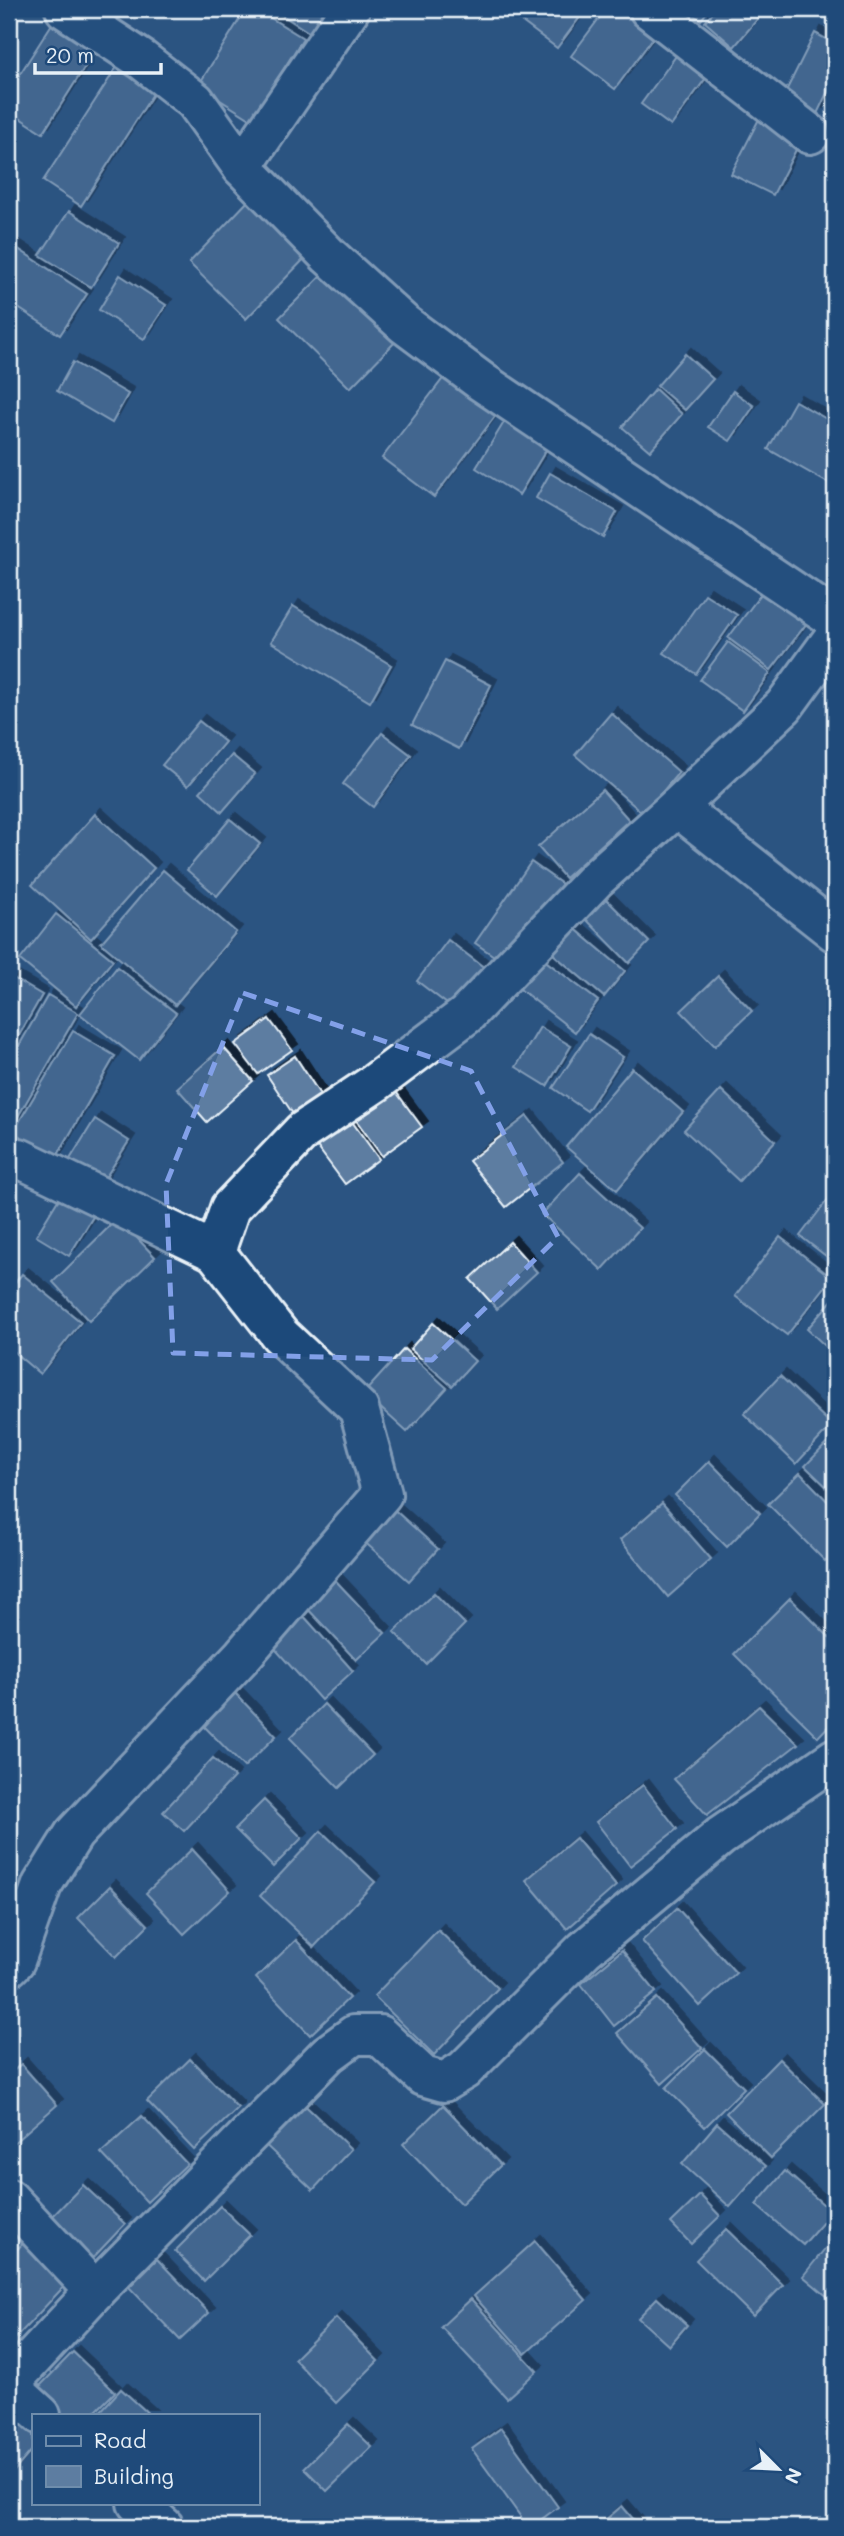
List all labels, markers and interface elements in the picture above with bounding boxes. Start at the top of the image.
scale bar [35,32,161,76]
text: 20 m [46,41,94,68]
legend [32,2414,259,2504]
text: Road [94,2426,146,2453]
north arrow [742,2434,812,2504]
text: Building [94,2462,174,2489]
text: N [780,2464,808,2488]

